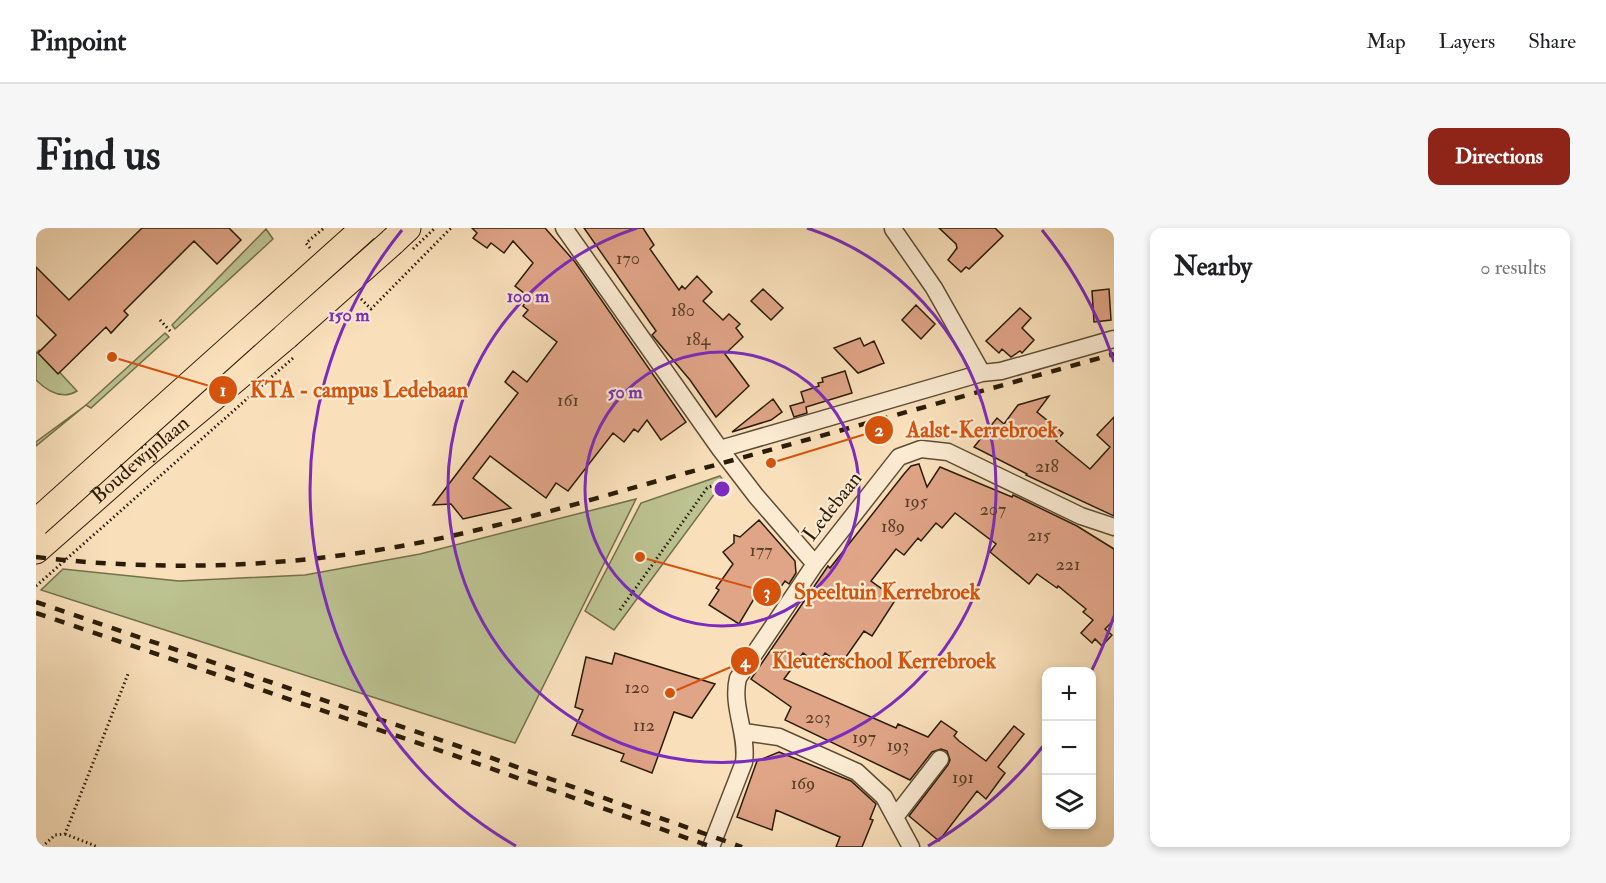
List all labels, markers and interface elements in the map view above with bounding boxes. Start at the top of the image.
text: Pinpoint [30,24,126,59]
text: Map [1366,28,1406,55]
text: Layers [1439,28,1495,55]
text: Share [1528,28,1576,55]
button: Directions [1428,128,1570,185]
text: Find us [36,130,160,182]
house number: 170 [616,247,640,270]
text: Nearby [1174,251,1252,283]
text: 0 results [1480,255,1546,280]
text: 100 m [507,285,550,308]
house number: 180 [671,299,695,322]
text: 150 m [328,304,371,327]
house number: 184 [686,328,712,351]
callout: KTA - campus Ledebaan [208,370,480,410]
text: KTA - campus Ledebaan [250,376,469,405]
text: 1 [220,379,226,402]
text: 50 m [608,381,643,404]
house number: 161 [557,389,579,412]
street label: Boudewijnlaan [85,410,195,509]
callout: Aalst-Kerrebroek [864,410,1070,450]
text: Aalst-Kerrebroek [905,416,1058,444]
text: 2 [874,419,884,442]
house number: 218 [1035,455,1059,478]
street label: Ledebaan [797,466,868,547]
centre of rings [712,479,732,499]
house number: 195 [904,490,928,513]
house number: 207 [980,498,1006,521]
house number: 189 [881,515,905,538]
house number: 215 [1027,524,1051,547]
house number: 177 [750,539,772,562]
house number: 221 [1056,553,1080,576]
callout: Speeltuin Kerrebroek [752,572,992,612]
text: Speeltuin Kerrebroek [794,578,981,607]
text: 3 [764,581,771,604]
callout: Kleuterschool Kerrebroek [730,641,1008,681]
text: Kleuterschool Kerrebroek [772,647,997,675]
text: 4 [739,650,751,673]
map controls [1042,667,1096,829]
button: + [1042,667,1096,721]
house number: 120 [625,676,649,699]
house number: 203 [805,706,831,729]
house number: 112 [633,714,655,737]
button: − [1042,721,1096,775]
house number: 197 [852,726,876,749]
house number: 193 [887,734,909,757]
house number: 191 [952,766,974,789]
house number: 169 [791,772,815,795]
button: layers [1042,775,1096,829]

